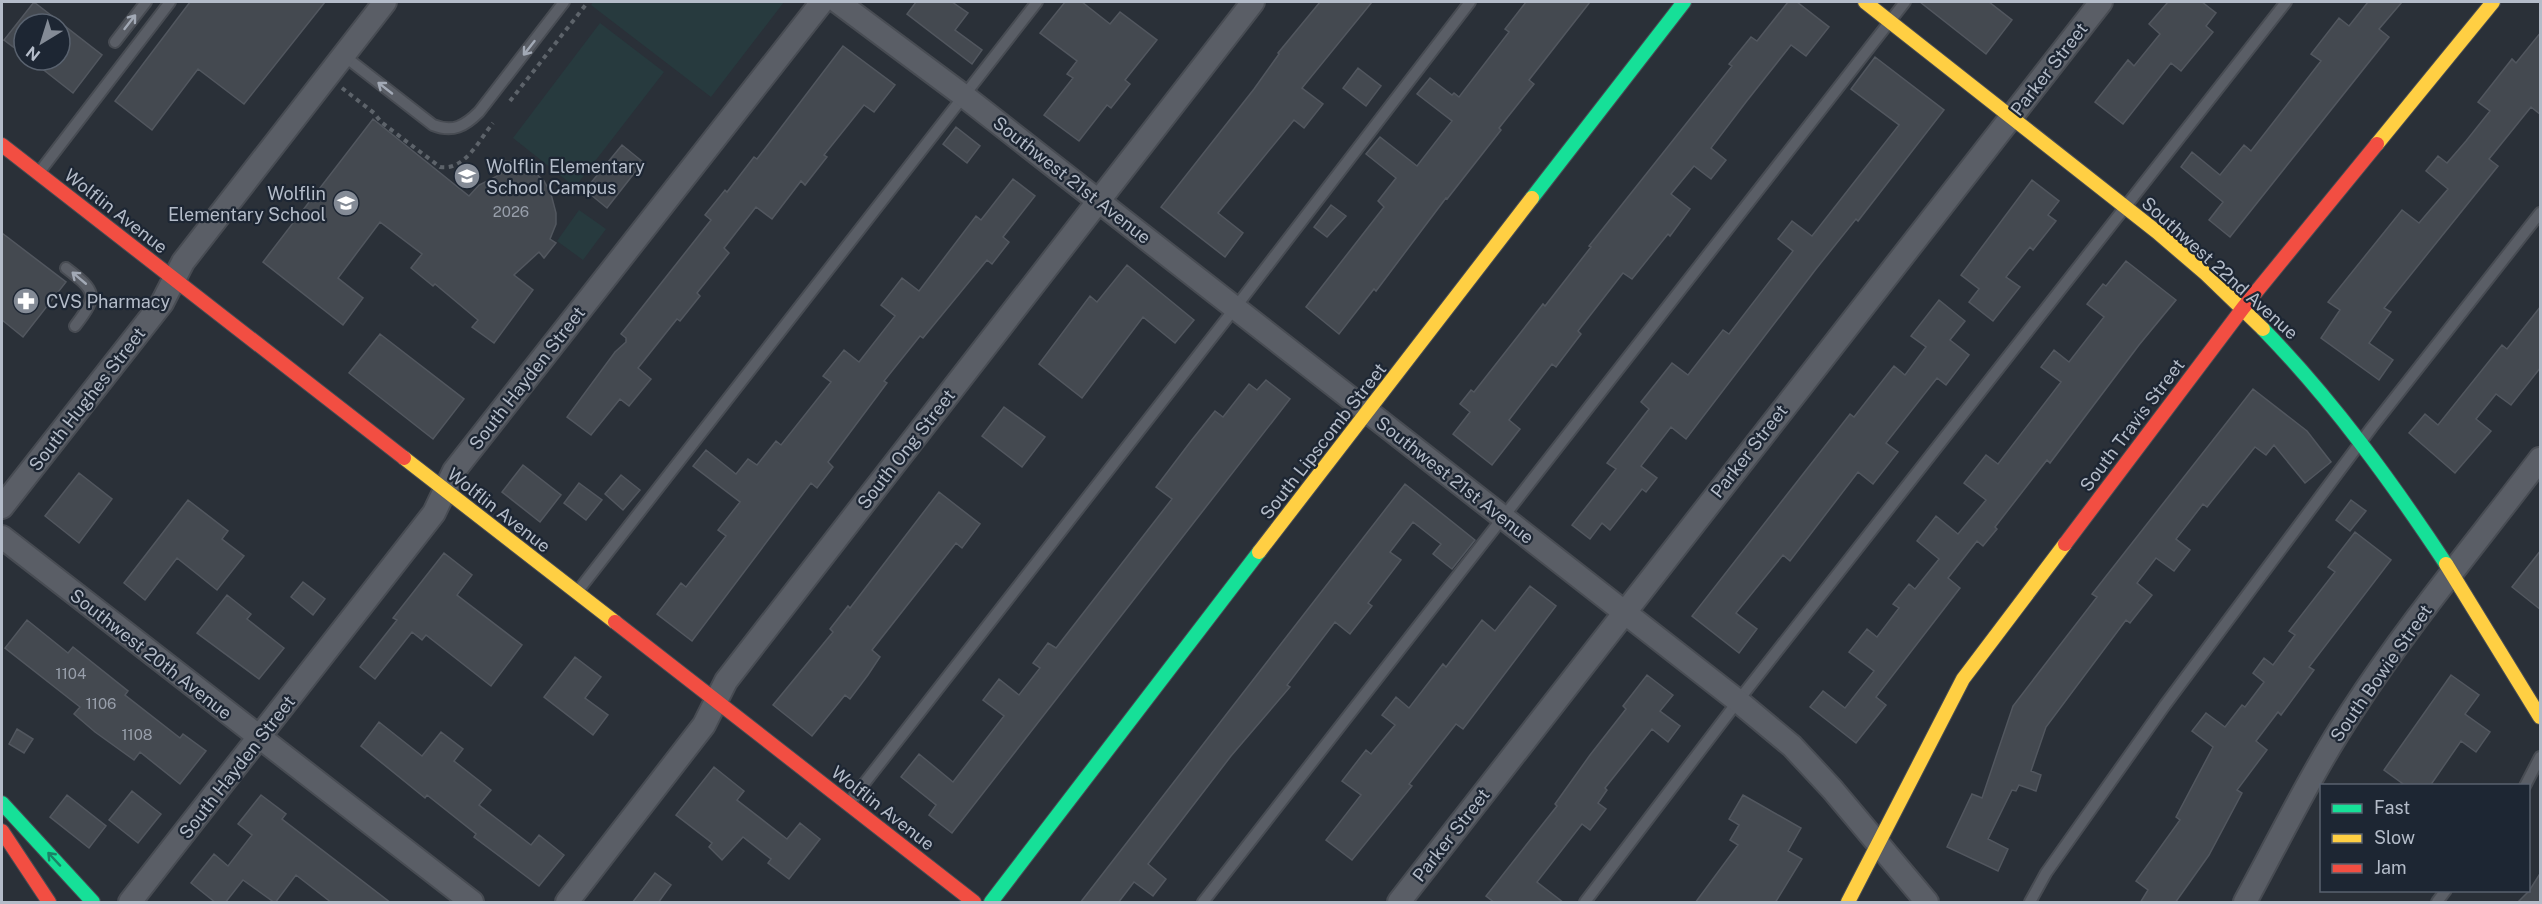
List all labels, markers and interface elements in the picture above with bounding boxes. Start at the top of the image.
north arrow [12,12,72,72]
one-way arrow [124,14,137,30]
street label: Parker Street [2006,18,2092,120]
one-way arrow [522,39,535,55]
text: N [22,42,44,65]
one-way arrow [377,81,393,94]
street label: Southwest 21st Avenue [989,112,1155,248]
place label: Wolflin Elementary School Campus [486,156,645,198]
school or university icon: Wolflin Elementary School Campus [452,161,482,191]
street label: Wolflin Avenue [60,164,172,258]
place label: Wolflin Elementary School [168,183,326,225]
school or university icon: Wolflin Elementary School [331,188,361,218]
street label: Southwest 22nd Avenue [2138,192,2302,344]
house number: 2026 [493,203,529,220]
one-way arrow [71,272,87,285]
pharmacy icon: CVS Pharmacy [11,286,41,316]
place label: CVS Pharmacy [46,291,170,312]
street label: South Hayden Street [465,302,589,454]
street label: South Hughes Street [24,323,150,475]
street label: South Travis Street [2075,355,2189,495]
street label: South Lipscomb Street [1256,359,1390,523]
street label: South Ong Street [853,385,959,513]
street label: Parker Street [1706,400,1792,502]
street label: Southwest 21st Avenue [1372,412,1538,548]
street label: Wolflin Avenue [443,463,555,557]
street label: Southwest 20th Avenue [66,584,236,724]
street label: South Bowie Street [2326,601,2436,745]
house number: 1104 [56,665,86,682]
street label: South Hayden Street [175,691,299,843]
house number: 1106 [86,695,116,712]
house number: 1108 [121,726,153,743]
street label: Wolflin Avenue [827,761,939,855]
street label: Parker Street [1408,784,1494,886]
legend [2320,784,2530,892]
text: Fast [2374,797,2410,818]
text: Slow [2374,827,2415,848]
one-way arrow [47,852,61,867]
text: Jam [2374,857,2407,878]

